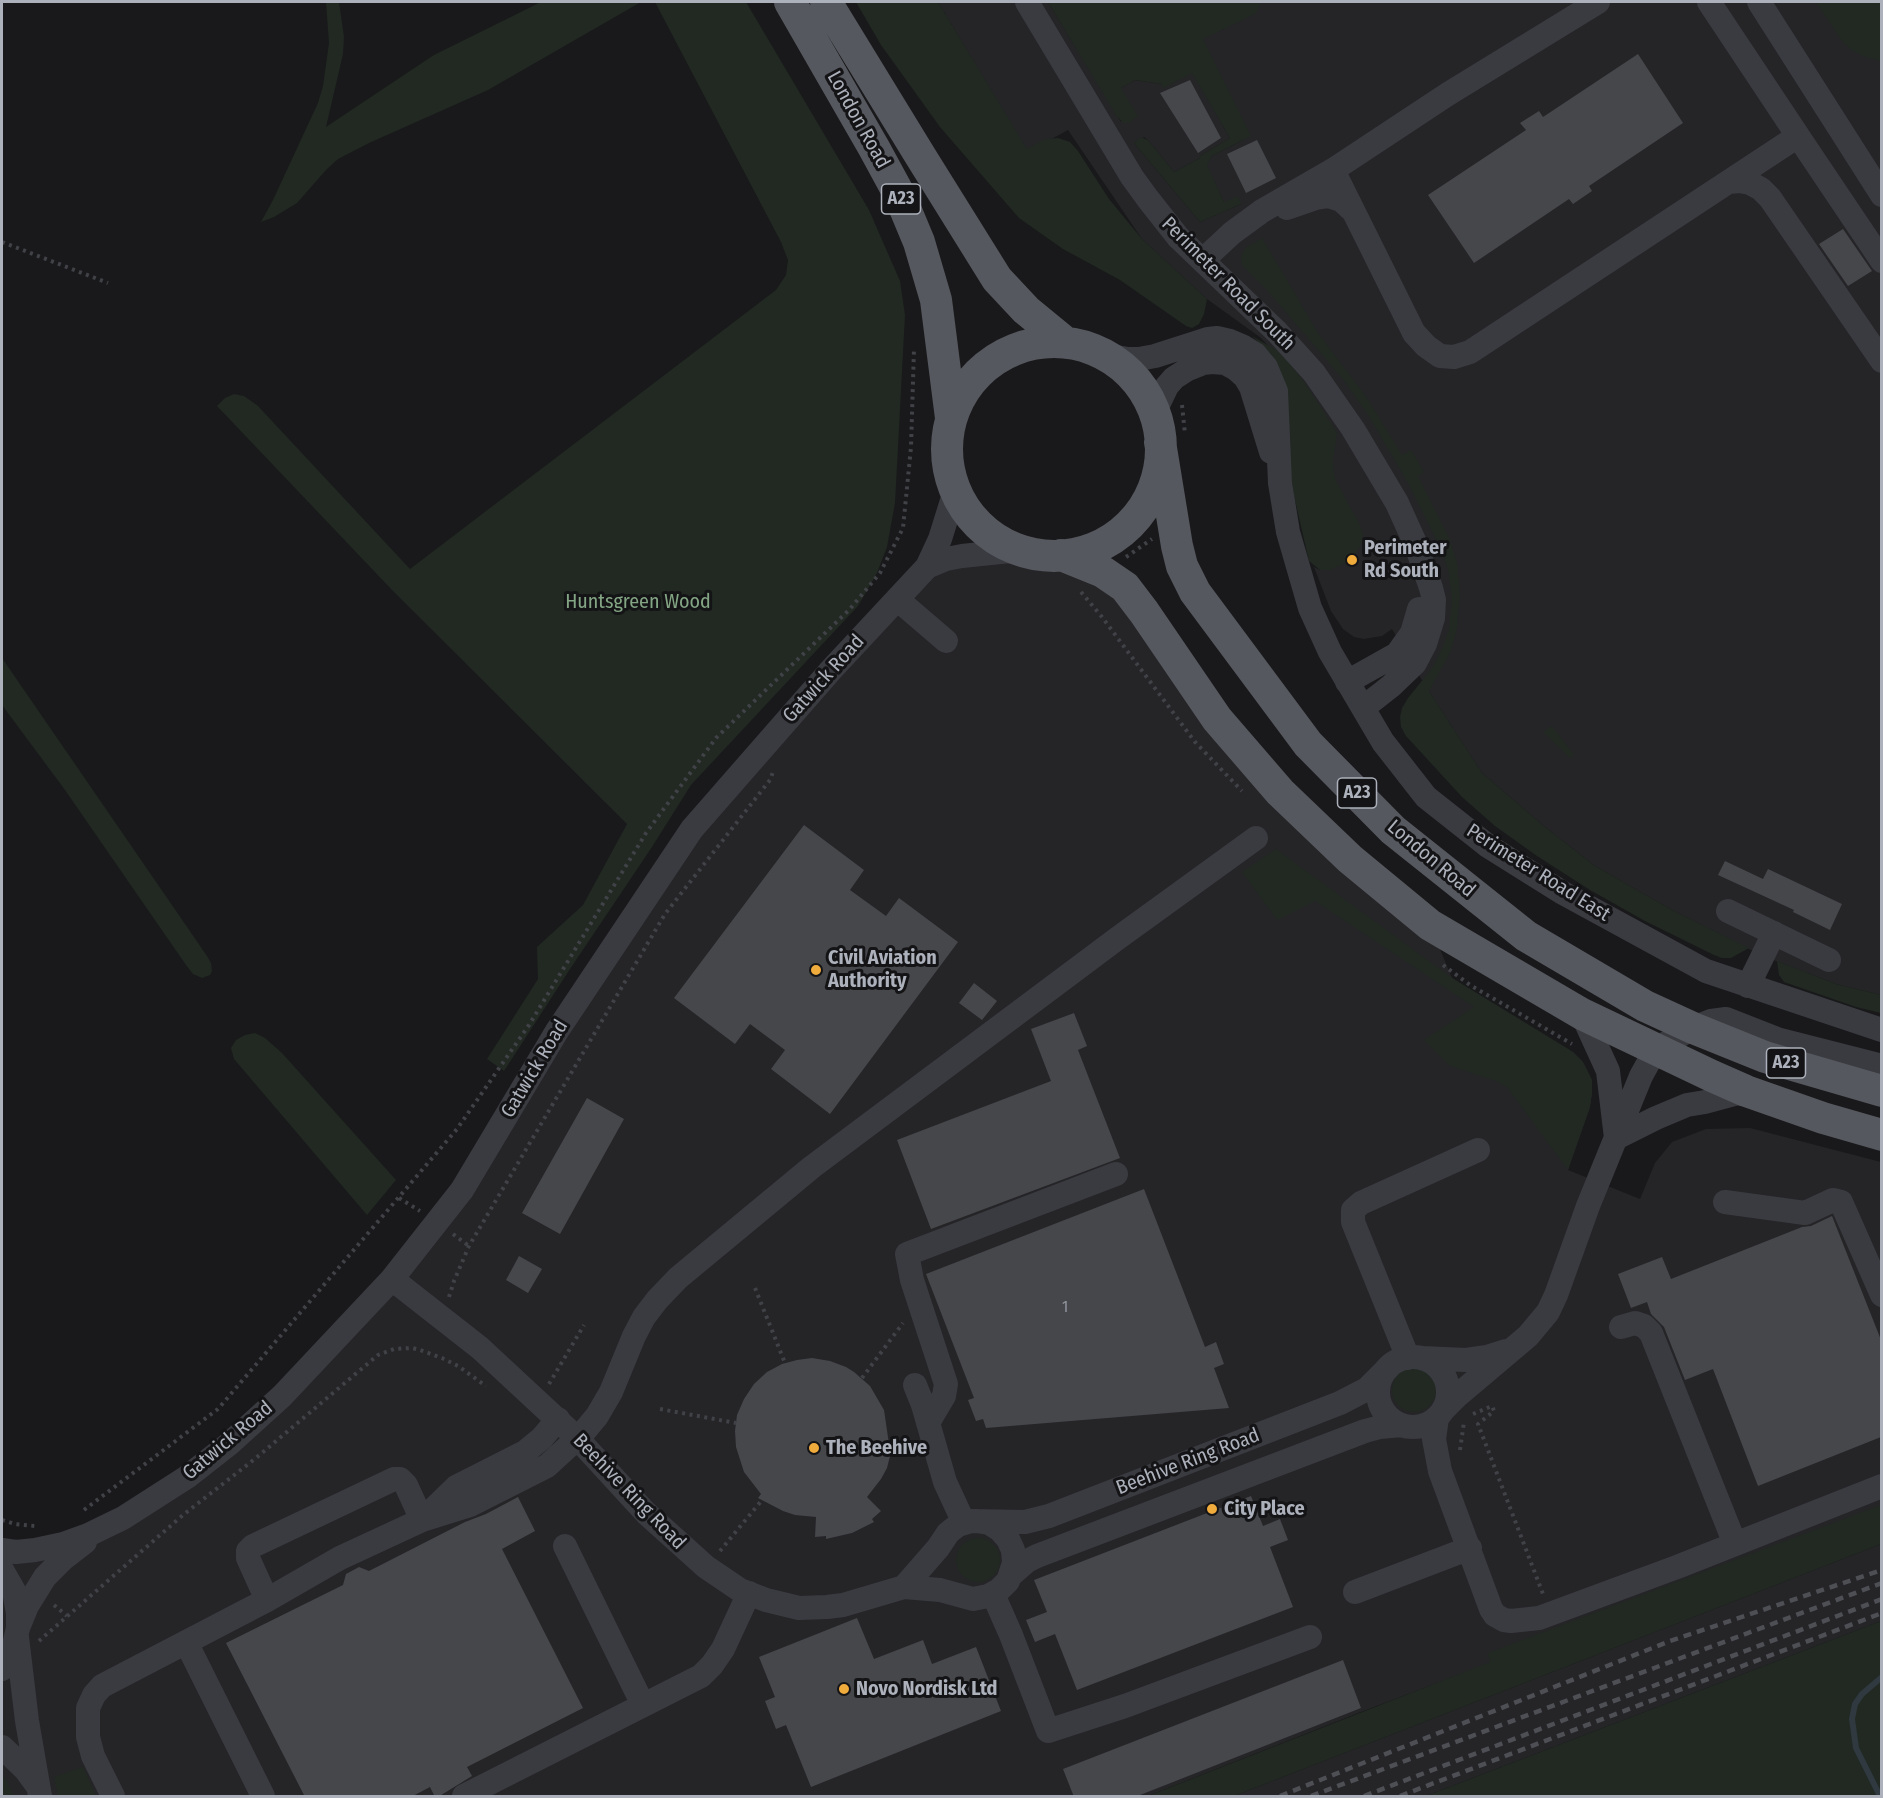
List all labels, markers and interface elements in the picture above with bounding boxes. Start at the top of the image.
street label: London Road [821,67,895,173]
road number: A23 [882,184,920,214]
street label: Perimeter Road South [1156,212,1300,356]
place label: Perimeter Rd South [1364,536,1446,583]
marker: Perimeter Rd South [1345,553,1359,567]
park label: Huntsgreen Wood [565,590,711,614]
street label: Gatwick Road [778,630,870,728]
road number: A23 [1338,778,1376,808]
street label: London Road [1382,815,1480,903]
street label: Perimeter Road East [1462,819,1614,927]
place label: Civil Aviation Authority [828,946,937,993]
marker: Civil Aviation Authority [809,963,823,977]
street label: Gatwick Road [496,1016,574,1122]
road number: A23 [1766,1048,1806,1078]
house number: 1 [1062,1298,1068,1318]
street label: Gatwick Road [178,1396,278,1486]
street label: Beehive Ring Road [1113,1424,1263,1500]
street label: Beehive Ring Road [568,1429,690,1555]
place label: The Beehive [826,1436,927,1460]
marker: The Beehive [807,1441,821,1455]
place label: City Place [1224,1497,1305,1521]
marker: City Place [1205,1502,1219,1516]
place label: Novo Nordisk Ltd [856,1677,997,1701]
marker: Novo Nordisk Ltd [837,1682,851,1696]

